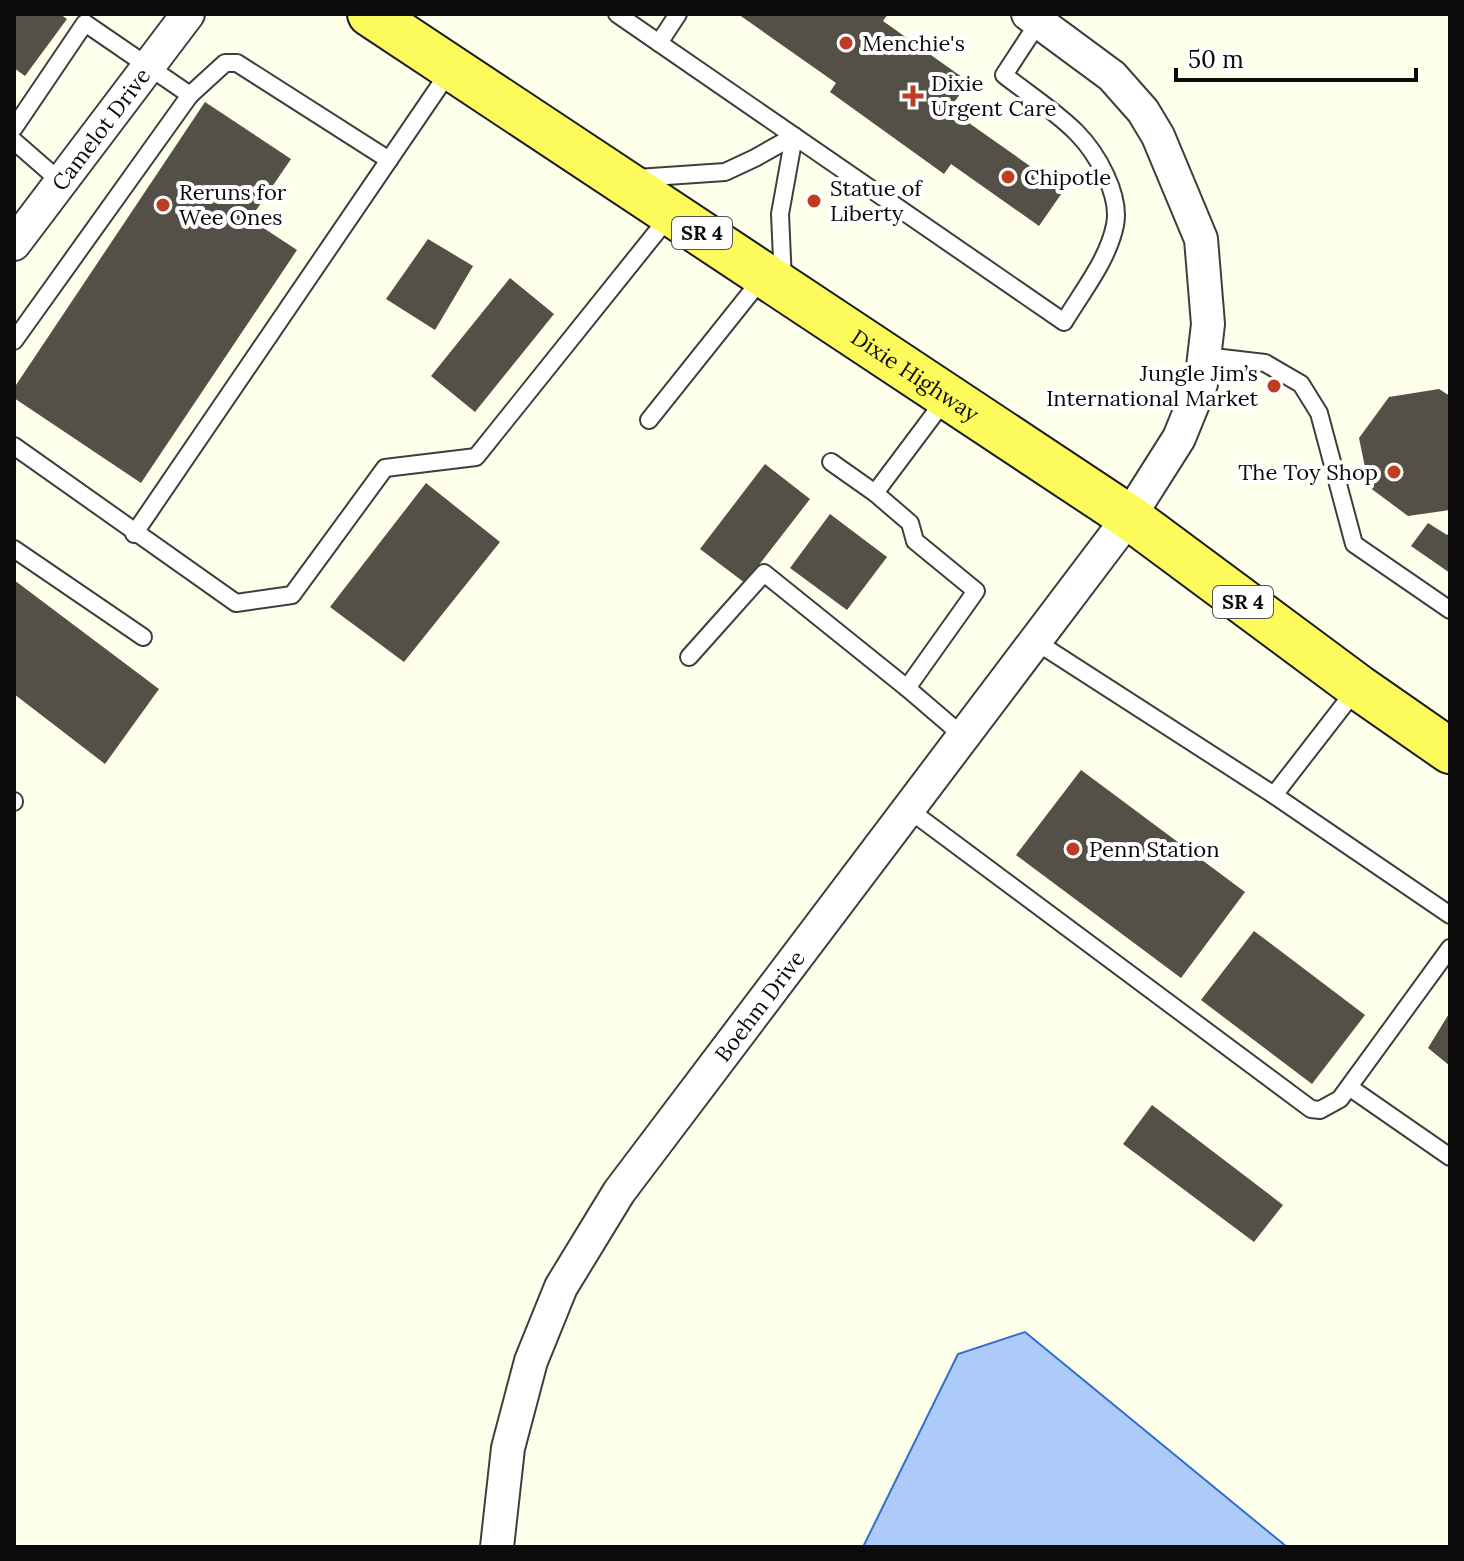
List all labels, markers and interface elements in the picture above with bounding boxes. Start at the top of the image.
place label: Menchie's [862,29,965,57]
scale bar [1176,32,1416,82]
marker: Menchie's [837,34,855,52]
text: 50 m [1188,44,1244,75]
street label: Camelot Drive [45,62,156,196]
place label: Dixie Urgent Care [931,69,1056,122]
marker: Dixie Urgent Care [902,85,924,107]
place label: Chipotle [1024,163,1111,191]
marker: Chipotle [999,168,1017,186]
place label: Statue of Liberty [830,174,923,227]
place label: Reruns for Wee Ones [179,178,287,231]
marker: Statue of Liberty [805,192,823,210]
marker: Reruns for Wee Ones [154,196,172,214]
road number: SR 4 [672,217,732,249]
street label: Dixie Highway [846,323,985,428]
place label: Jungle Jim’s International Market [1046,359,1258,412]
marker: Jungle Jim’s International Market [1265,377,1283,395]
place label: The Toy Shop [1238,458,1378,486]
marker: The Toy Shop [1385,463,1403,481]
road number: SR 4 [1213,586,1273,618]
place label: Penn Station [1089,835,1220,863]
marker: Penn Station [1064,840,1082,858]
street label: Boehm Drive [709,945,811,1067]

